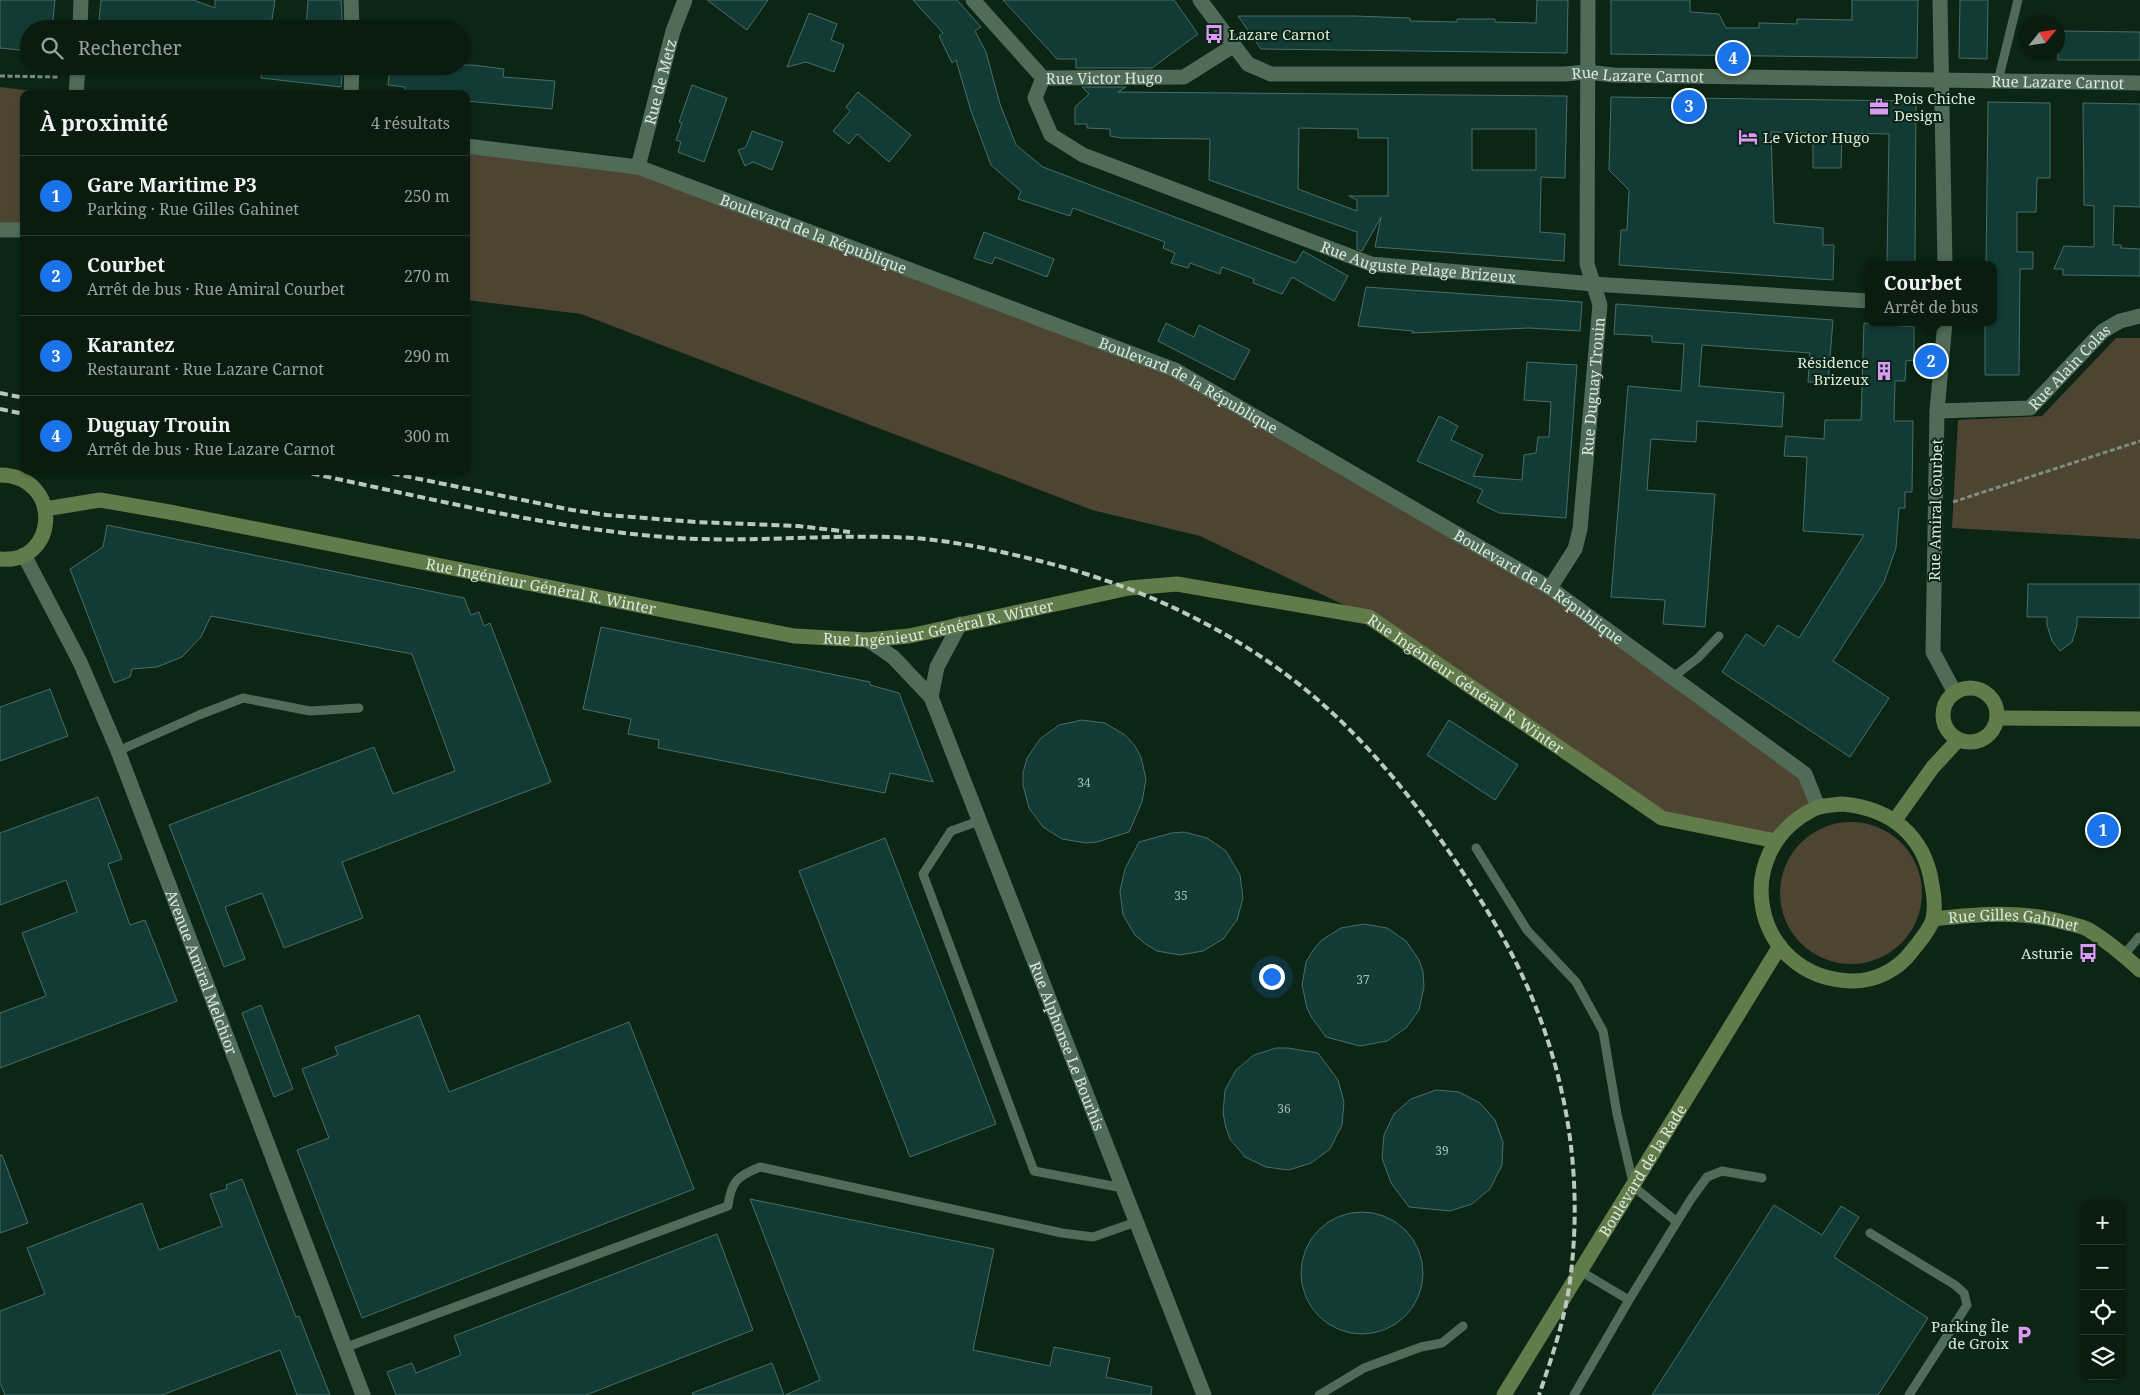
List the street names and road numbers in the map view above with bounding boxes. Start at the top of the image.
street label: Rue de Metz [639,37,681,127]
street label: Rue Lazare Carnot [1571,62,1704,86]
street label: Rue Victor Hugo [1046,67,1163,88]
street label: Rue Lazare Carnot [1991,71,2124,93]
street label: Boulevard de la République [717,189,910,278]
street label: Rue Auguste Pelage Brizeux [1318,236,1517,287]
street label: Rue Duguay Trouin [1577,316,1609,457]
street label: Rue Alain Colas [2024,319,2114,414]
street label: Boulevard de la République [1096,332,1282,438]
street label: Rue Amiral Courbet [1924,439,1946,581]
street label: Boulevard de la République [1451,524,1628,649]
street label: Rue Ingénieur Général R. Winter [424,553,658,618]
street label: Rue Ingénieur Général R. Winter [822,595,1056,650]
street label: Rue Ingénieur Général R. Winter [1364,609,1568,758]
street label: Avenue Amiral Melchior [162,887,243,1057]
street label: Rue Gilles Gahinet [1947,904,2081,936]
street label: Rue Alphonse Le Bourhis [1025,958,1110,1133]
street label: Boulevard de la Rade [1594,1100,1691,1240]

